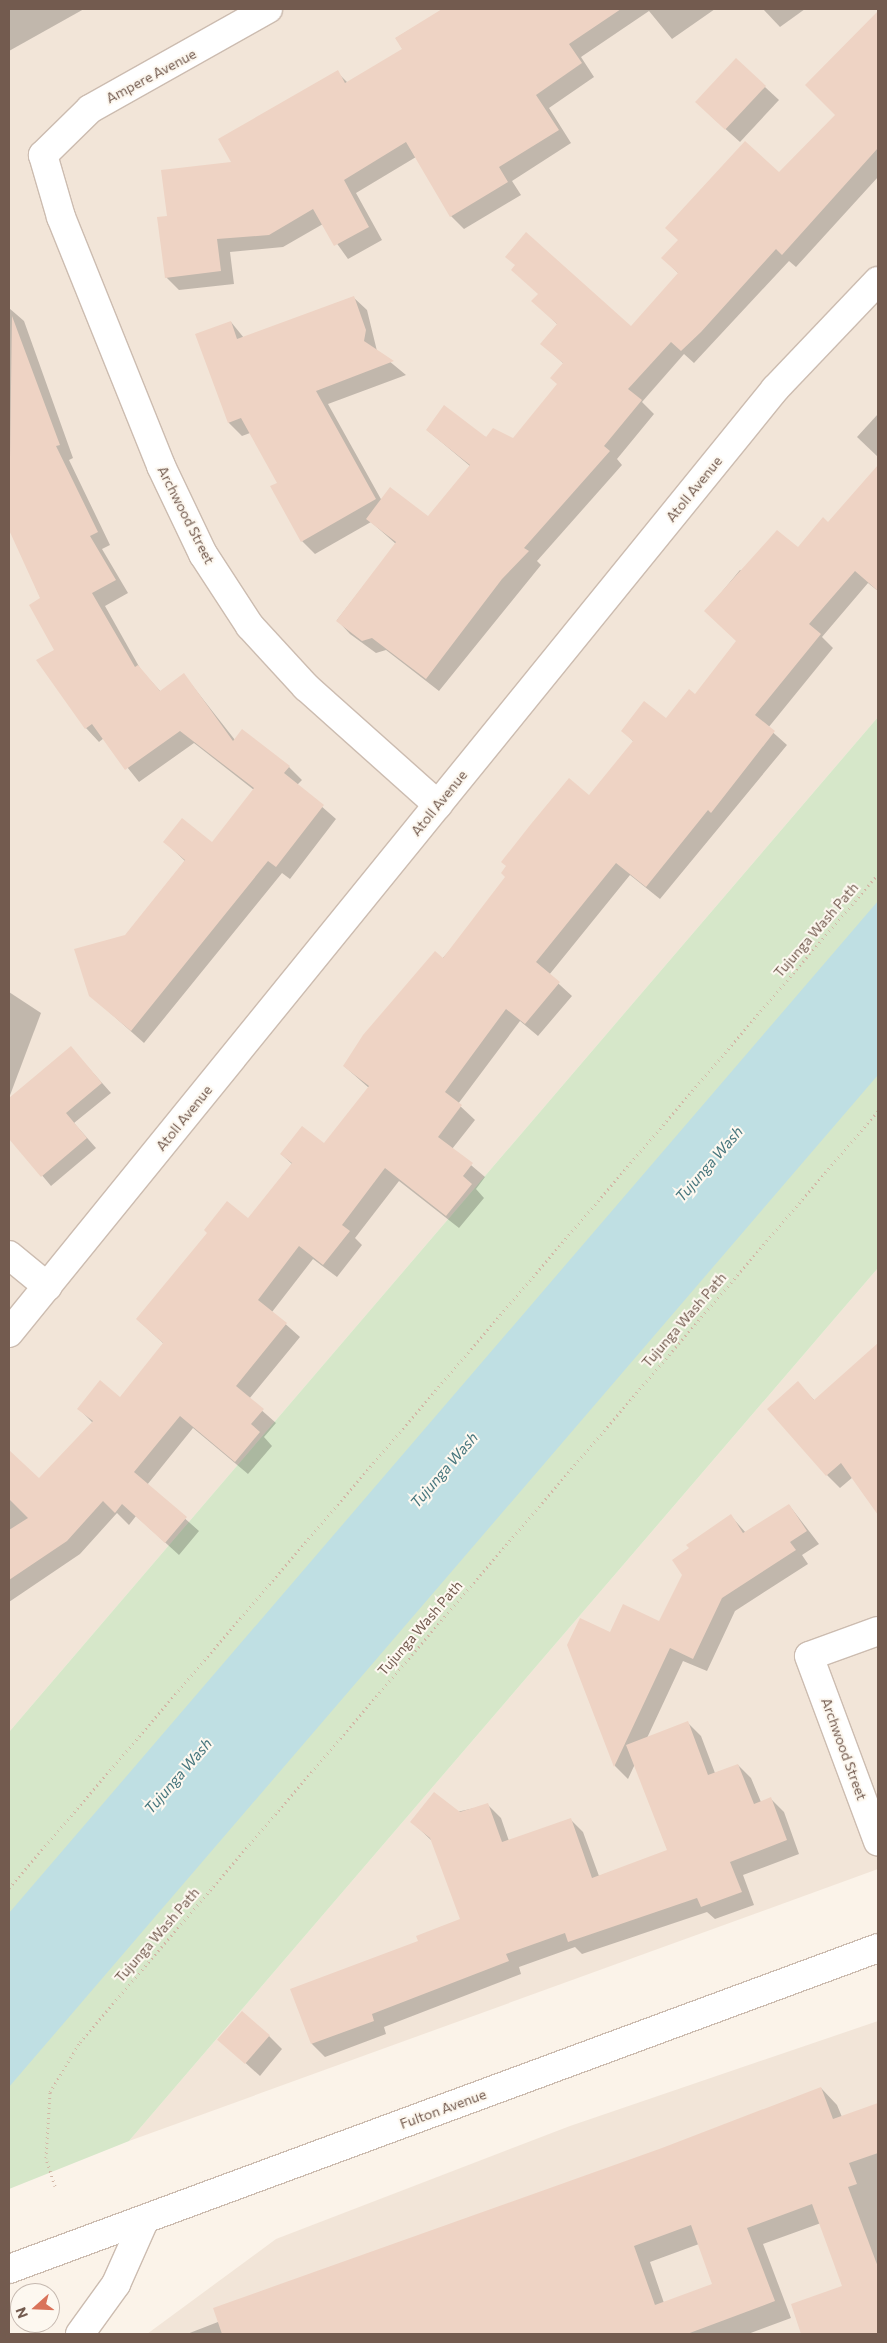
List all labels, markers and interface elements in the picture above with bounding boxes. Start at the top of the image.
street label: Ampere Avenue [103,45,199,107]
street label: Atoll Avenue [662,453,726,525]
street label: Archwood Street [154,463,218,567]
street label: Atoll Avenue [407,767,471,839]
street label: Tujunga Wash Path [770,879,862,981]
street label: Atoll Avenue [152,1082,216,1154]
water label: Tujunga Wash [671,1123,747,1205]
street label: Tujunga Wash Path [638,1269,730,1371]
water label: Tujunga Wash [406,1429,482,1511]
street label: Tujunga Wash Path [374,1577,466,1679]
street label: Archwood Street [818,1695,870,1803]
water label: Tujunga Wash [140,1735,216,1817]
street label: Tujunga Wash Path [111,1884,203,1986]
street label: Fulton Avenue [398,2086,488,2132]
north arrow [10,2283,60,2333]
text: N [12,2305,31,2321]

